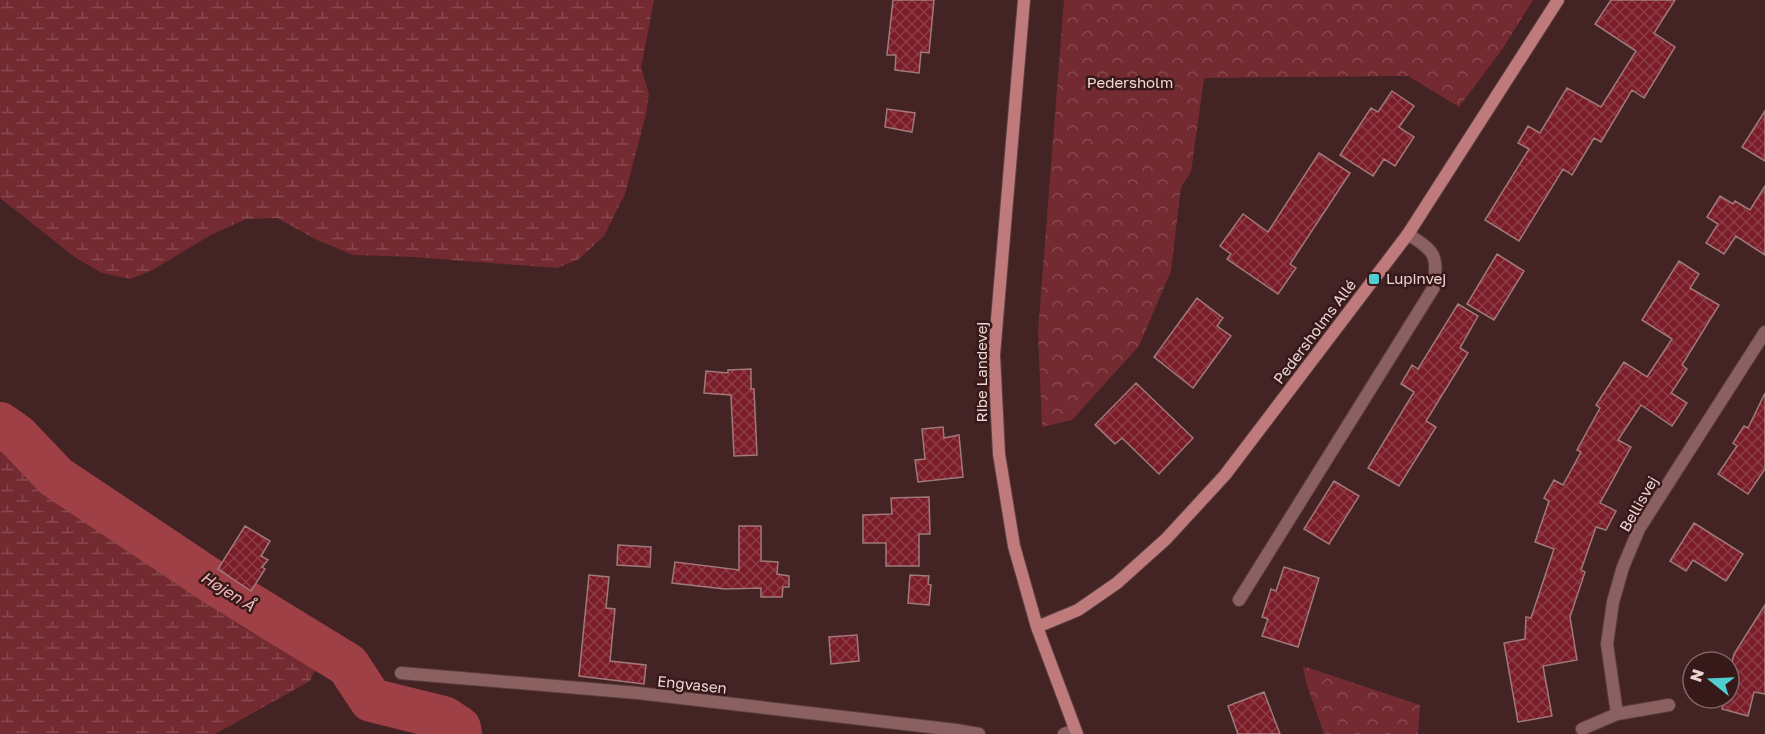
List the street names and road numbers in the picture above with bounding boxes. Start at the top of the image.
street label: Pedersholms Allé [1269,275,1359,387]
street label: Ribe Landevej [972,322,990,422]
street label: Bellisvej [1615,473,1661,534]
street label: Engvasen [656,671,728,697]

